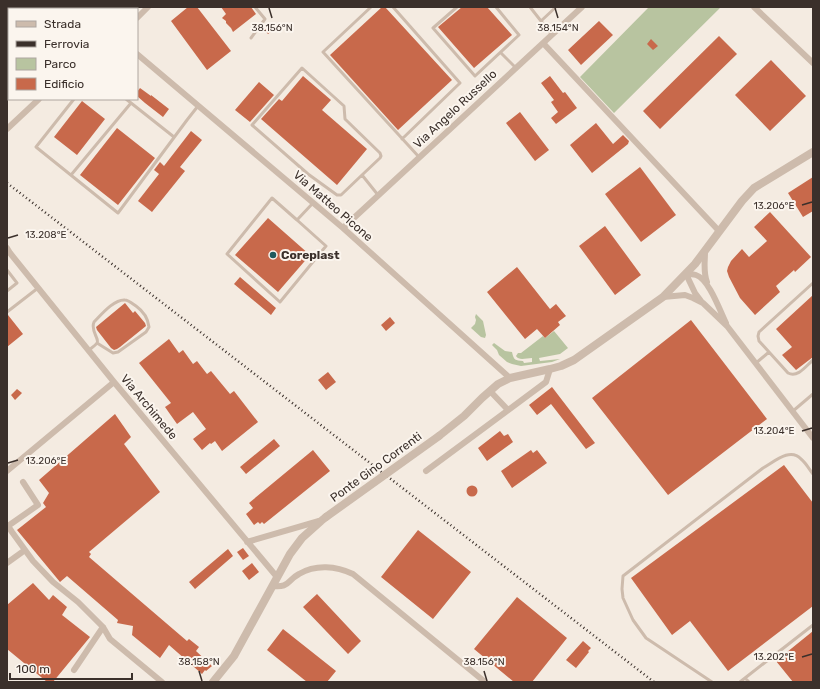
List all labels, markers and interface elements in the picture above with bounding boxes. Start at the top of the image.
legend [8,8,138,100]
text: Strada [44,17,81,31]
text: 38.156°N [251,22,293,34]
text: 38.154°N [537,22,579,34]
text: Ferrovia [44,37,89,51]
text: Parco [44,57,76,71]
street label: Via Angelo Russello [410,67,500,151]
text: Edificio [44,77,84,91]
street label: Via Matteo Picone [291,168,376,244]
text: 13.206°E [754,200,795,212]
text: 13.208°E [25,229,67,241]
place label: Coreplast [281,248,340,262]
marker: Coreplast [268,250,278,260]
street label: Via Archimede [118,372,180,443]
text: 13.204°E [753,425,795,437]
street label: Ponte Gino Correnti [328,429,425,505]
text: 13.206°E [26,455,67,467]
text: 13.202°E [754,651,794,663]
scale bar [10,655,132,681]
text: 38.158°N [178,656,220,668]
text: 38.156°N [463,656,505,668]
text: 100 m [16,662,50,676]

